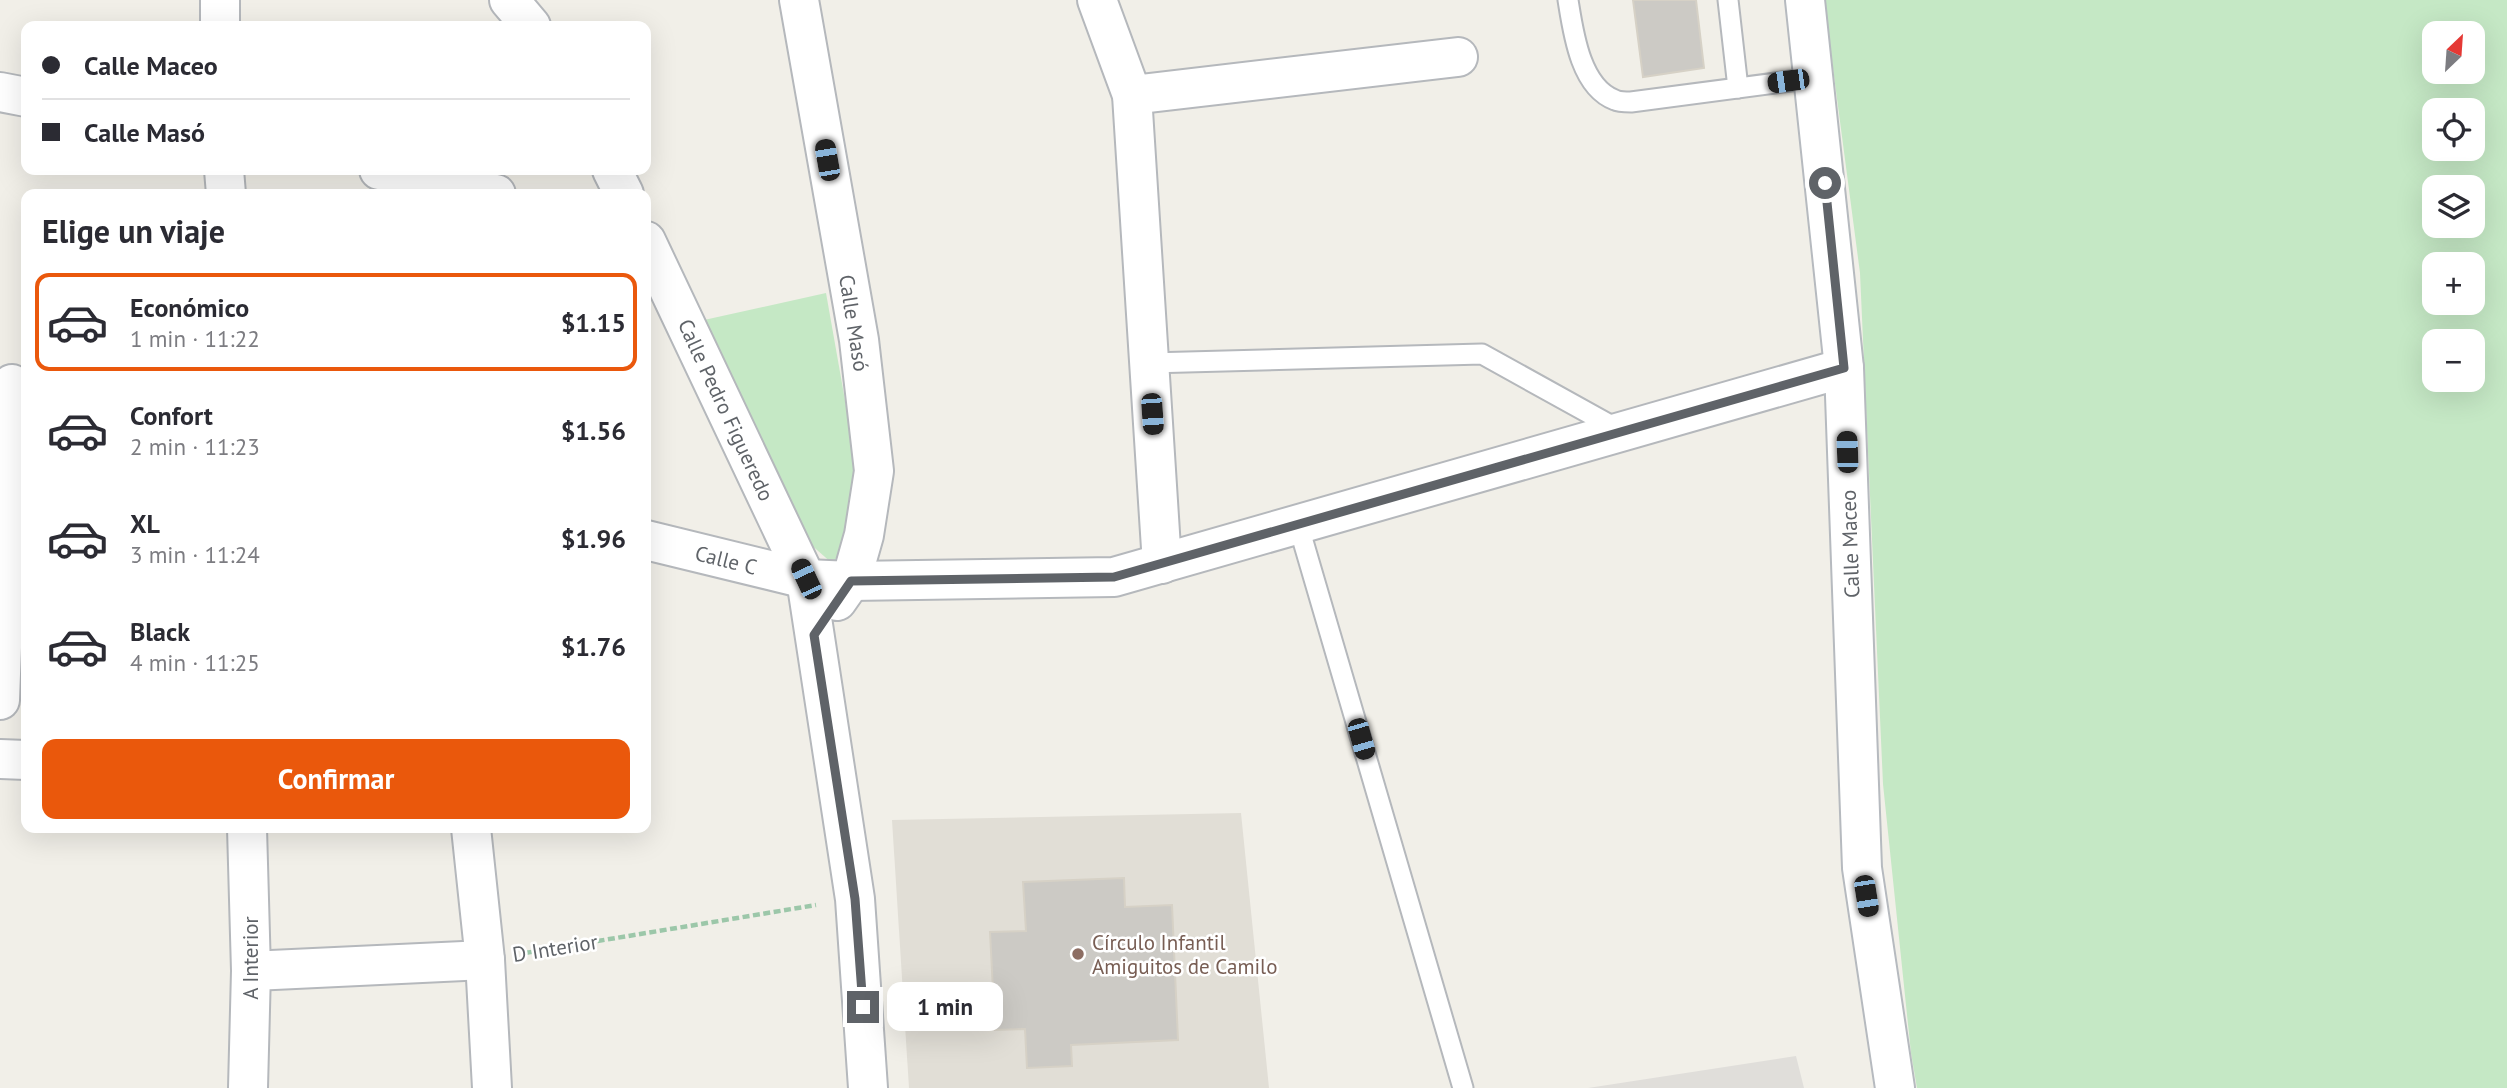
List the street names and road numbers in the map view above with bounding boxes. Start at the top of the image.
street label: Calle Masó [833,273,875,373]
street label: Calle Pedro Figueredo [672,315,780,505]
street label: Calle Maceo [1835,489,1865,599]
street label: Calle C [692,539,760,581]
street label: A Interior [237,916,264,1000]
street label: D Interior [511,928,599,968]

